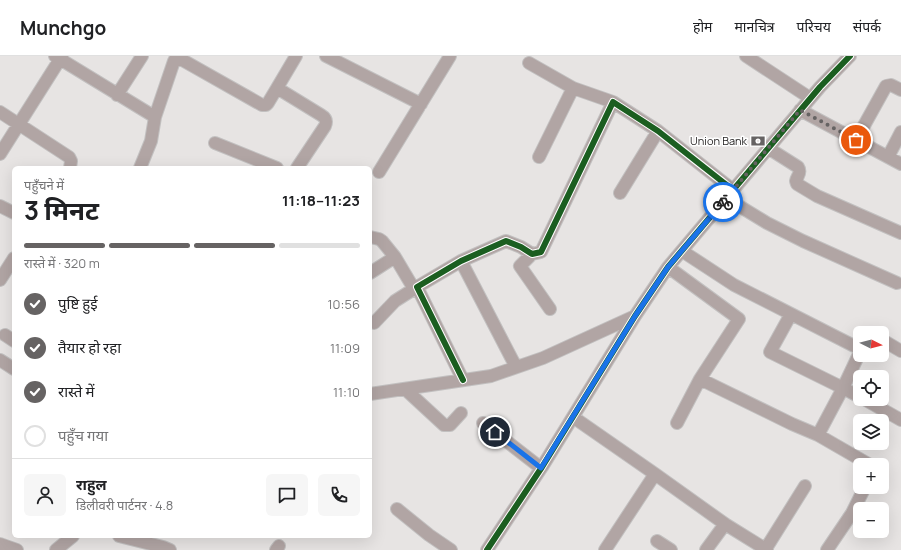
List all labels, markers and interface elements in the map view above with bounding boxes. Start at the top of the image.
text: Munchgo [20,15,106,41]
text: होम [693,17,712,36]
text: मानचित्र [734,17,775,36]
text: परिचय [797,17,831,36]
text: संपर्क [853,17,881,36]
pin [839,123,873,157]
icon: bag [845,129,867,151]
place label: Union Bank [690,133,748,148]
bank icon: Union Bank [750,133,766,149]
text: पहुँचने में [24,176,64,194]
courier [703,182,743,222]
text: 11:18–11:23 [282,190,360,211]
icon: bike [712,191,734,213]
text: 3 मिनट [24,192,99,228]
text: रास्ते में · 320 m [24,254,100,272]
icon: check [24,293,46,315]
text: पुष्टि हुई [58,293,98,314]
text: 10:56 [328,295,360,313]
north arrow [853,326,889,362]
map controls [853,326,889,538]
icon: check [24,337,46,359]
text: तैयार हो रहा [58,337,121,358]
text: 11:09 [330,339,360,357]
button: locate [853,370,889,406]
icon: check [24,381,46,403]
text: रास्ते में [58,381,94,402]
text: 11:10 [333,383,360,401]
button: layers [853,414,889,450]
pin [478,415,512,449]
icon: home [484,421,506,443]
text: पहुँच गया [58,425,108,446]
button: + [853,458,889,494]
button: person [24,474,66,516]
text: राहुल [76,474,107,495]
button: chat [266,474,308,516]
button: phone [318,474,360,516]
text: डिलीवरी पार्टनर · 4.8 [76,496,173,514]
button: − [853,502,889,538]

